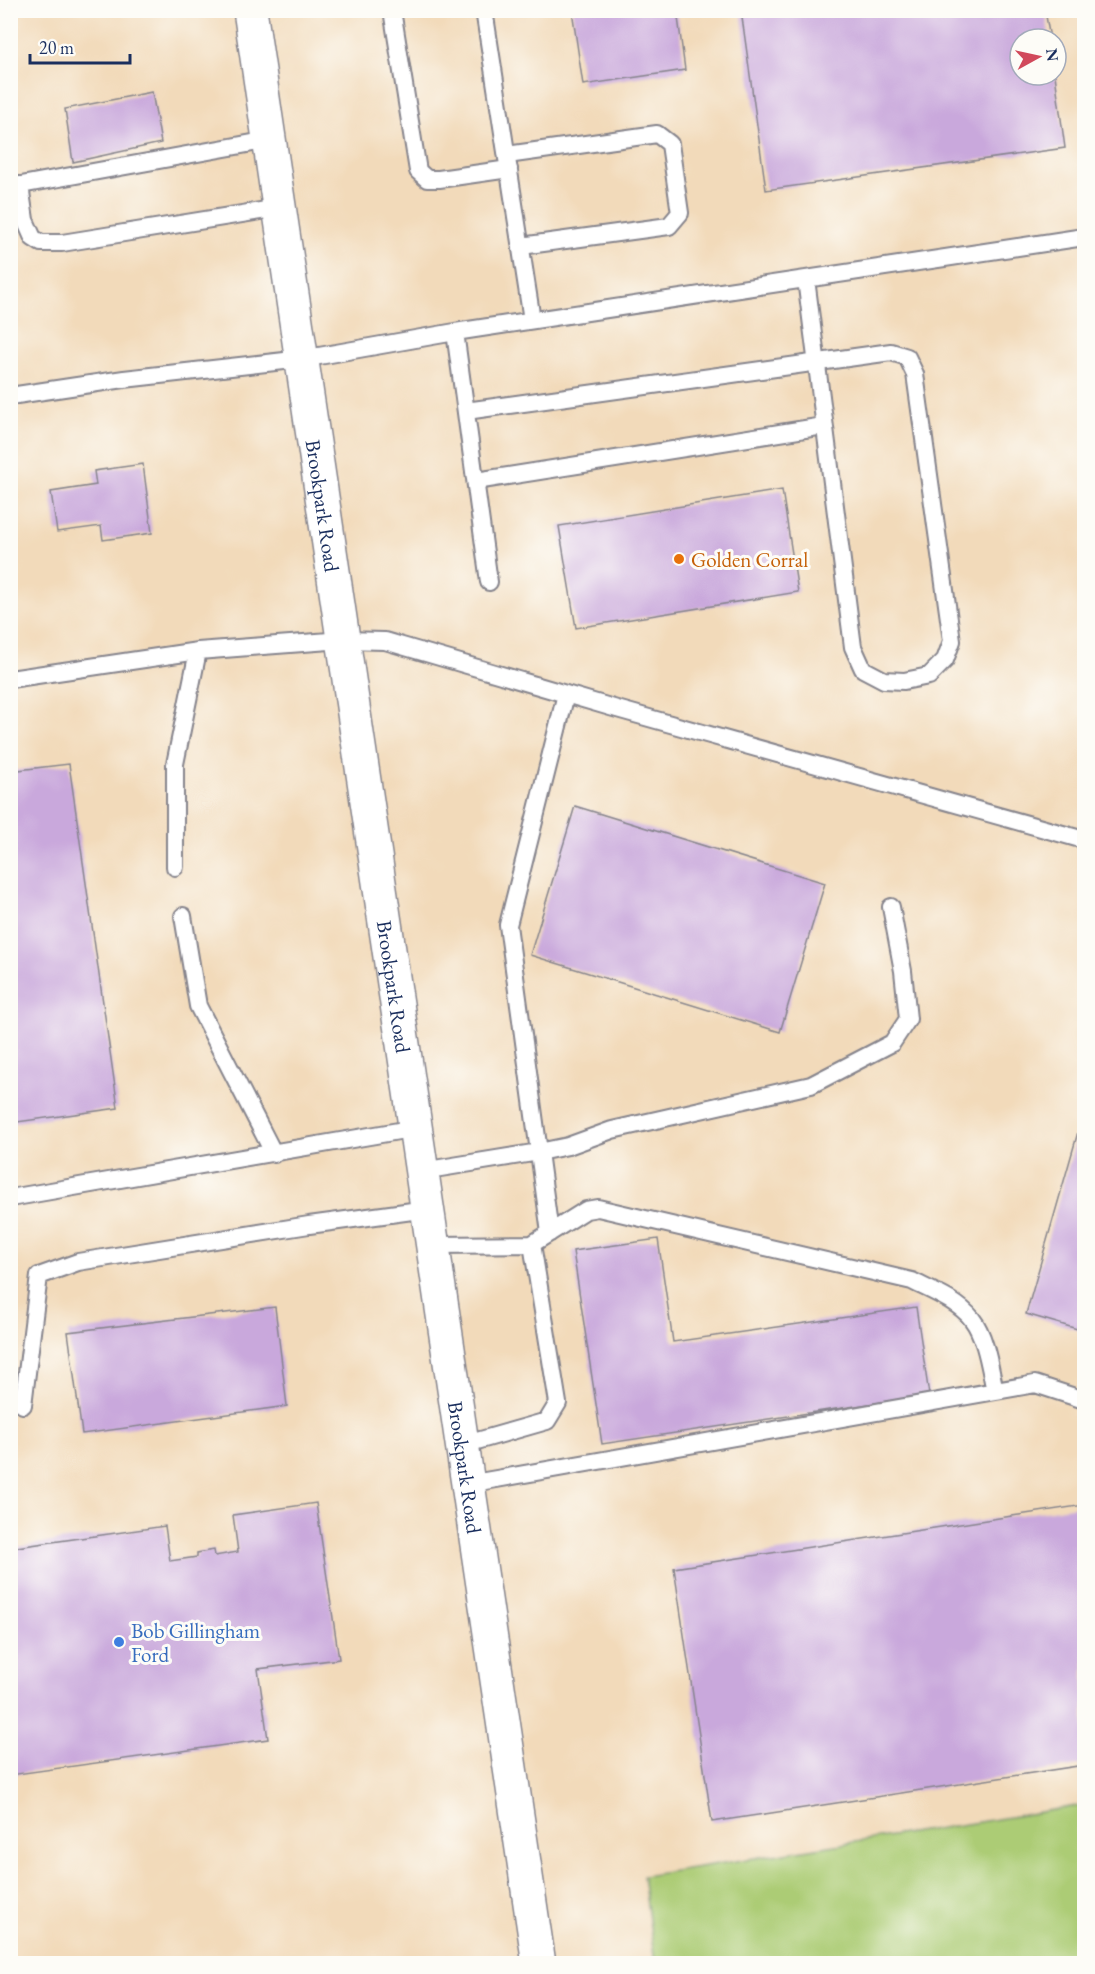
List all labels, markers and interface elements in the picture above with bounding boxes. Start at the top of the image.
scale bar [30,27,130,65]
north arrow [1008,27,1068,87]
text: 20 m [39,36,74,59]
text: N [1041,47,1064,63]
street label: Brookpark Road [300,438,346,574]
place label: Golden Corral [691,546,808,573]
marker: Golden Corral [672,552,686,566]
street label: Brookpark Road [371,918,418,1055]
street label: Brookpark Road [442,1399,489,1536]
place label: Bob Gillingham Ford [131,1617,260,1668]
marker: Bob Gillingham Ford [112,1635,126,1649]

